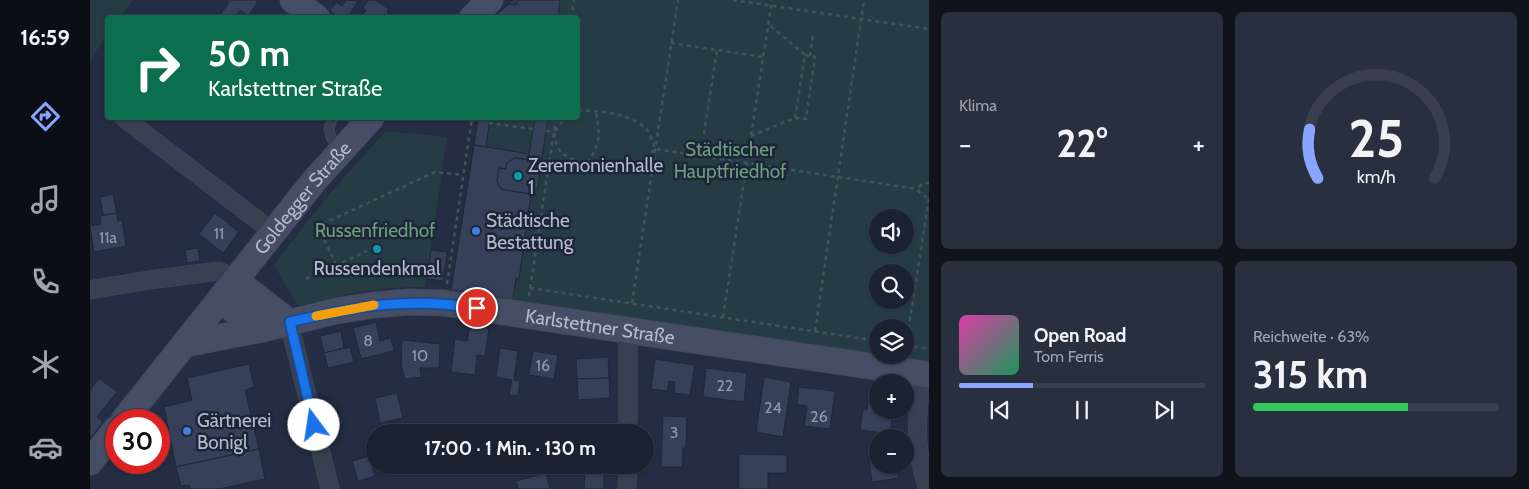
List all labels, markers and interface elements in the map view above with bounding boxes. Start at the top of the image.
text: 16:59 [20,24,70,51]
text: 50 m [208,32,290,75]
icon: right [125,35,190,100]
text: Karlstettner Straße [208,75,382,102]
text: Klima [959,96,997,115]
icon: directions [28,99,63,134]
text: 25 [1348,107,1404,170]
text: 22° [1056,120,1108,167]
text: − [959,127,971,161]
text: + [1193,127,1205,161]
street label: Goldegger Straße [249,136,356,259]
park label: Städtischer Hauptfriedhof [674,138,787,183]
place label: Zeremonienhalle 1 [528,154,663,199]
text: km/h [1356,166,1396,187]
marker: Zeremonienhalle 1 [512,170,524,182]
icon: music [28,182,63,217]
place label: Städtische Bestattung [486,209,574,254]
map controls [869,209,914,474]
button: sound [869,209,914,254]
park label: Russenfriedhof [315,219,436,242]
house number: 11 [214,224,224,243]
marker: Städtische Bestattung [470,225,482,237]
house number: 11a [99,228,117,247]
marker: Russendenkmal [371,243,383,255]
place label: Russendenkmal [314,257,441,280]
icon: phone [28,264,63,299]
button: search [869,264,914,309]
pin [456,287,498,329]
icon: arrive [463,294,491,322]
street label: Karlstettner Straße [524,304,677,349]
button: layers [869,319,914,364]
text: Open Road [1034,324,1126,347]
text: Reichweite · 63% [1253,327,1370,346]
house number: 8 [363,331,373,350]
house number: 10 [412,346,428,365]
icon: climate [28,347,63,382]
text: Tom Ferris [1034,347,1104,366]
text: 315 km [1253,351,1368,398]
house number: 16 [536,356,550,375]
button: + [869,374,914,419]
house number: 22 [717,376,733,395]
icon: previous [986,396,1014,424]
icon: pause [1068,396,1096,424]
icon: next [1150,396,1178,424]
position arrow [287,398,339,450]
house number: 24 [764,398,782,417]
house number: 26 [810,407,828,426]
speed limit sign: 30 [105,409,170,474]
place label: Gärtnerei Bonigl [197,409,271,454]
house number: 3 [670,423,678,442]
marker: Gärtnerei Bonigl [181,425,193,437]
button: − [869,429,914,474]
icon: car [28,430,63,465]
text: 17:00 · 1 Min. · 130 m [424,437,596,460]

